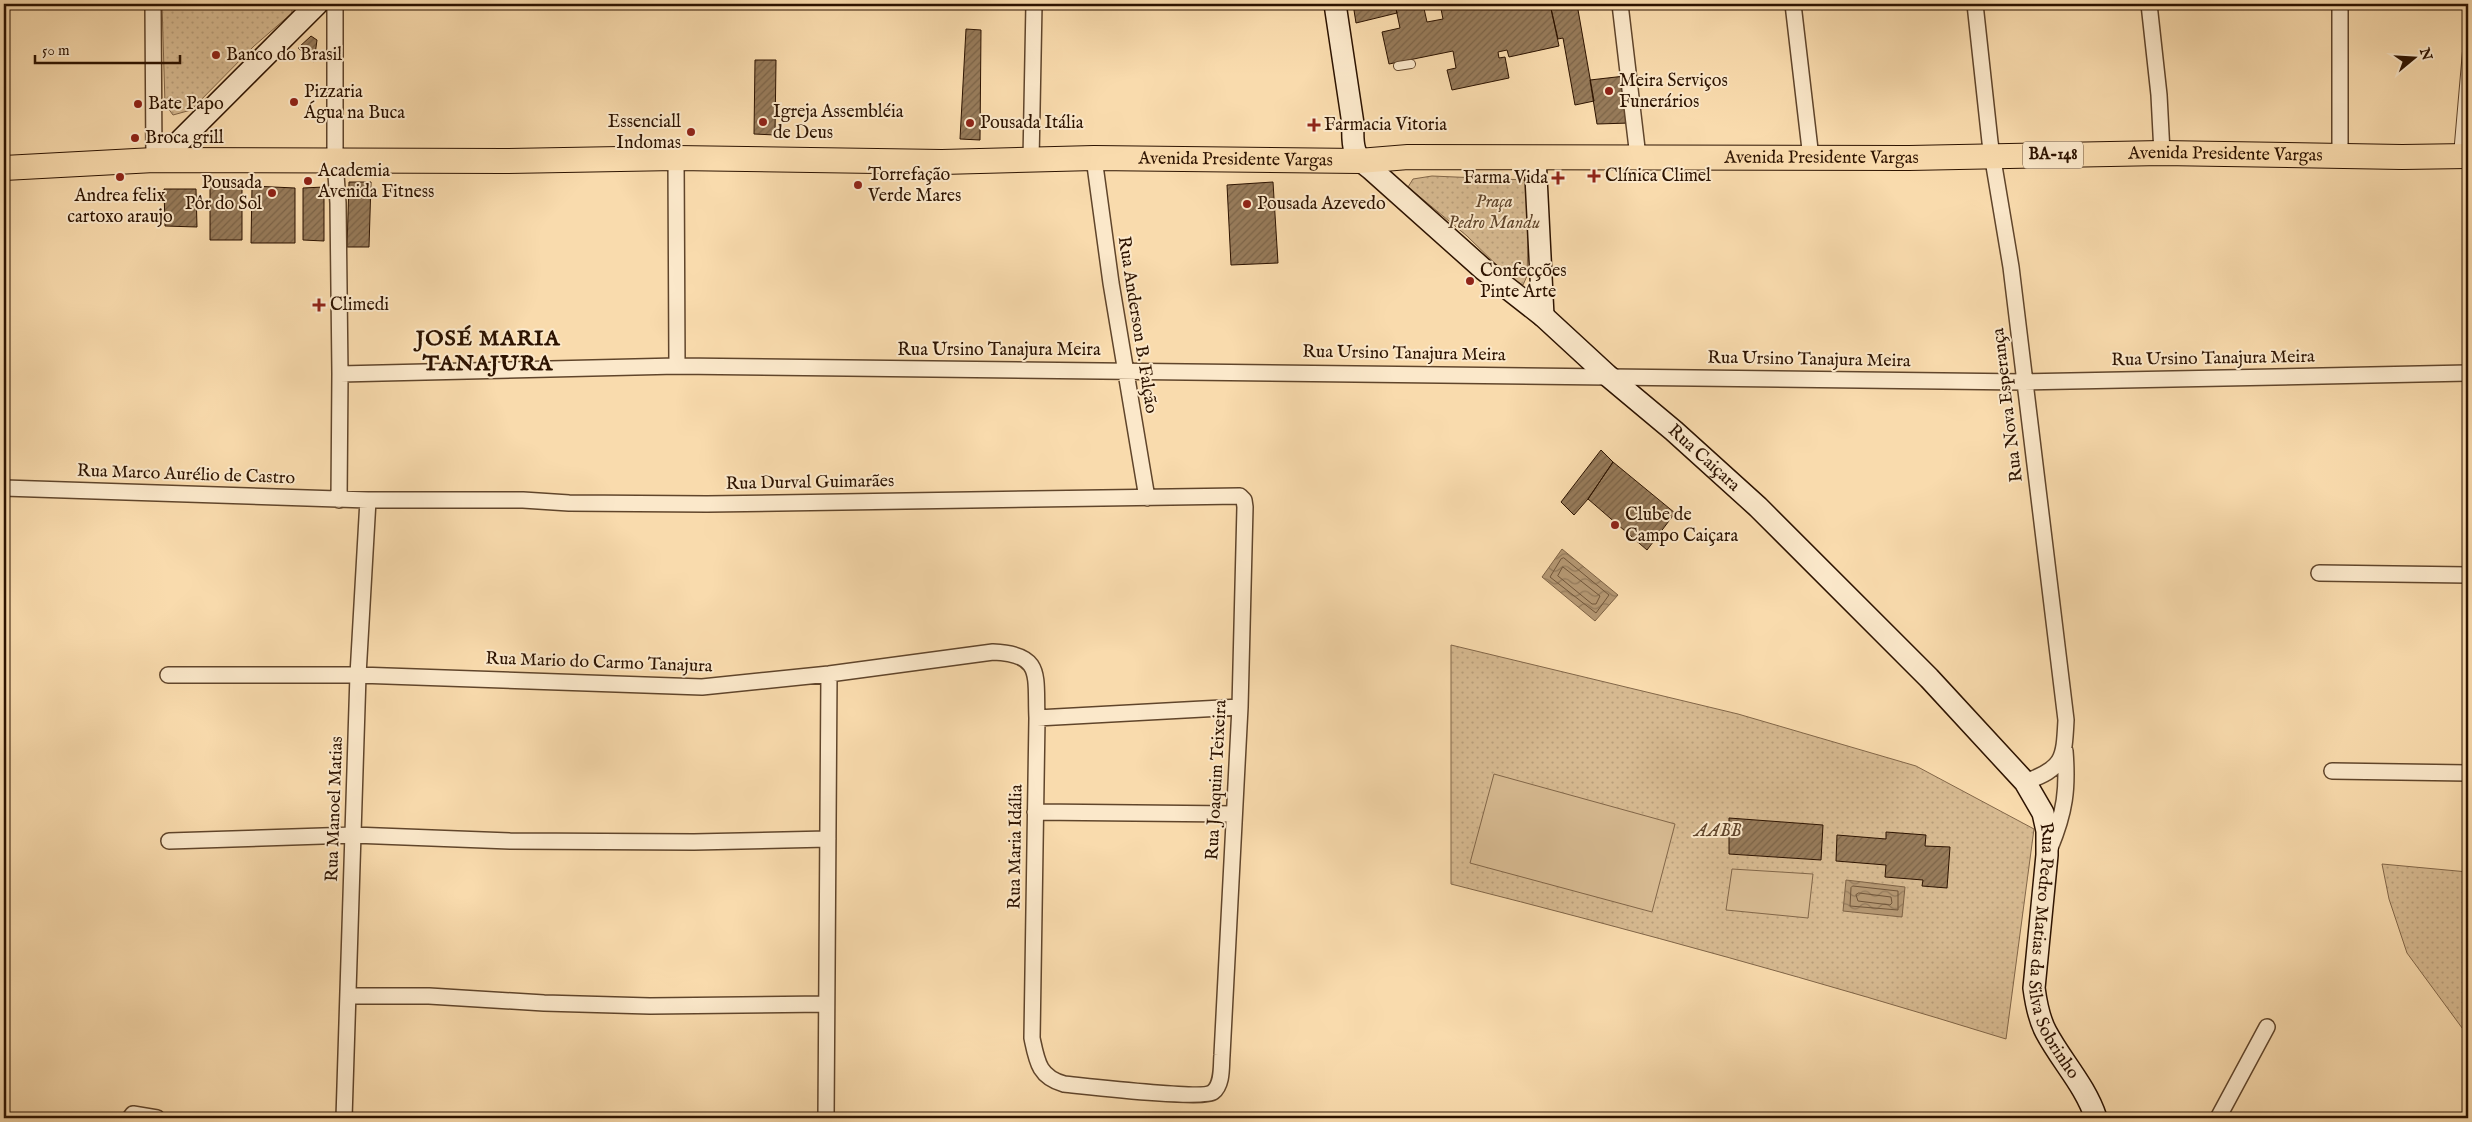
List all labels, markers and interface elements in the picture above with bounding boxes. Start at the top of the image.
scale bar [35,32,180,64]
north arrow [2390,32,2440,82]
text: 50 m [42,41,70,60]
place label: Banco do Brasil [226,44,342,67]
text: N [2415,45,2436,63]
marker: Banco do Brasil [210,49,222,61]
place label: Meira Serviços Funerários [1619,70,1728,114]
place label: Pizzaria Água na Buca [303,81,405,125]
marker: Meira Serviços Funerários [1603,85,1615,97]
place label: Bate Papo [148,93,224,116]
marker: Pizzaria Água na Buca [288,96,300,108]
marker: Bate Papo [132,98,144,110]
place label: Igreja Assembléia de Deus [773,101,904,145]
place label: Essenciall Indomas [608,111,681,155]
place label: Pousada Itália [980,112,1084,135]
place label: Farmacia Vitoria [1324,114,1447,137]
marker: Igreja Assembléia de Deus [757,116,769,128]
marker: Pousada Itália [964,117,976,129]
marker: Farmacia Vitoria [1308,119,1320,131]
marker: Essenciall Indomas [685,126,697,138]
place label: Broca grill [145,127,224,150]
marker: Broca grill [129,132,141,144]
street label: Avenida Presidente Vargas [2127,141,2323,167]
road number: BA-148 [2023,142,2083,168]
street label: Avenida Presidente Vargas [1723,146,1919,170]
street label: Avenida Presidente Vargas [1137,147,1333,172]
place label: Academia Avenida Fitness [317,160,434,204]
place label: Torrefação Verde Mares [867,164,961,208]
place label: Clínica Climel [1605,165,1711,188]
place label: Farma Vida [1463,167,1548,190]
marker: Clínica Climel [1587,169,1601,183]
marker: Andrea felix cartoxo araujo [114,171,126,183]
place label: Pousada Pôr do Sol [185,172,262,216]
marker: Farma Vida [1552,172,1564,184]
marker: Academia Avenida Fitness [302,175,314,187]
marker: Torrefação Verde Mares [852,179,864,191]
place label: Andrea felix cartoxo araujo [67,185,173,229]
marker: Pousada Pôr do Sol [266,187,278,199]
park label: Praça Pedro Mandu [1448,191,1540,235]
place label: Pousada Azevedo [1257,193,1386,216]
marker: Pousada Azevedo [1241,198,1253,210]
street label: Rua Anderson B. Falção [1112,235,1162,416]
place label: Confecções Pinte Arte [1480,260,1567,304]
marker: Confecções Pinte Arte [1464,275,1476,287]
place label: Climedi [330,294,389,317]
marker: Climedi [312,298,326,312]
district label: JOSÉ MARIA TANAJURA [413,325,560,378]
street label: Rua Nova Esperança [1987,326,2029,483]
street label: Rua Ursino Tanajura Meira [897,339,1101,362]
street label: Rua Ursino Tanajura Meira [1302,341,1506,367]
street label: Rua Ursino Tanajura Meira [2111,346,2315,372]
street label: Rua Ursino Tanajura Meira [1707,347,1911,373]
street label: Rua Caiçara [1663,419,1745,497]
street label: Rua Marco Aurélio de Castro [77,460,296,490]
street label: Rua Durval Guimarães [725,470,895,496]
place label: Clube de Campo Caiçara [1625,504,1738,548]
marker: Clube de Campo Caiçara [1609,519,1621,531]
street label: Rua Mario do Carmo Tanajura [485,648,713,678]
street label: Rua Joaquim Teixeira [1201,699,1233,861]
street label: Rua Manoel Matias [321,736,349,882]
street label: Rua Maria Idália [1003,784,1029,910]
park label: AABB [1692,820,1742,843]
street label: Rua Pedro Matias da Silva Sobrinho [2022,820,2085,1084]

